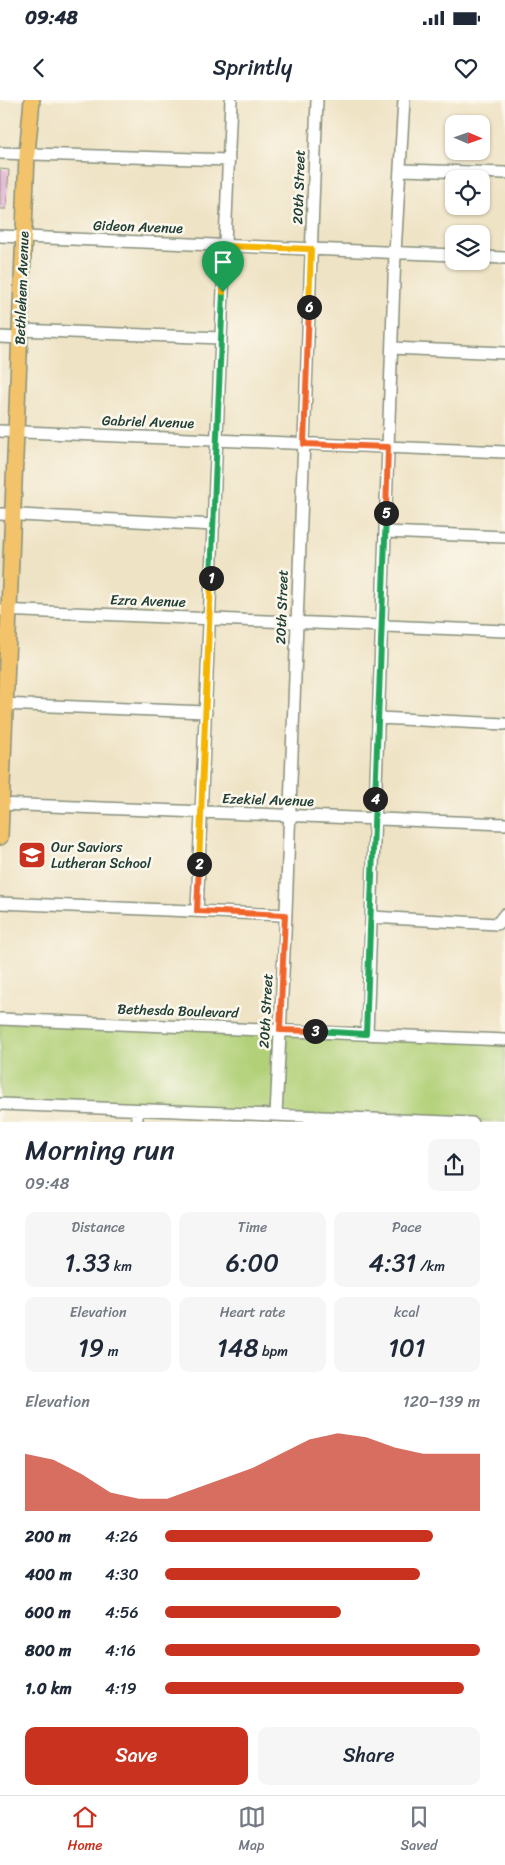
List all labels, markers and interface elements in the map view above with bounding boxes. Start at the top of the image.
text: 09:48 [25,1,78,34]
text: Sprintly [213,48,292,87]
icon: back [25,54,53,82]
icon: heart [452,54,480,82]
north arrow [445,115,490,160]
map controls [445,115,490,270]
street label: 20th Street [285,149,313,225]
button: locate [445,170,490,215]
street label: Gideon Avenue [93,213,184,241]
button: layers [445,225,490,270]
street label: Bethlehem Avenue [8,230,36,345]
pin [202,241,244,292]
icon: arrive [209,248,237,276]
pin: 6 [296,294,322,320]
text: 6 [306,295,313,320]
street label: Gabriel Avenue [102,408,195,436]
pin: 5 [374,500,398,526]
text: 5 [382,501,391,526]
pin: 1 [198,566,224,590]
text: 1 [208,566,215,591]
street label: 20th Street [268,569,296,645]
street label: Ezra Avenue [110,587,186,615]
street label: Ezekiel Avenue [222,786,315,814]
pin: 4 [362,786,388,812]
text: 4 [371,787,380,812]
place label: Our Saviors Lutheran School [51,835,152,876]
school or university icon: Our Saviors Lutheran School [17,840,47,870]
pin: 2 [186,852,212,876]
text: 2 [195,852,204,877]
street label: 20th Street [252,973,280,1049]
street label: Bethesda Boulevard [117,996,241,1026]
pin: 3 [302,1018,328,1044]
text: 3 [312,1019,319,1044]
text: Morning run [25,1125,175,1174]
button: share [428,1139,480,1191]
text: 09:48 [25,1169,69,1198]
text: Distance [72,1215,125,1240]
text: Time [238,1215,267,1240]
text: Pace [392,1215,422,1240]
text: 1.33 [64,1240,110,1285]
text: 6:00 [226,1240,279,1285]
text: 4:31 [369,1240,416,1285]
text: km [110,1254,132,1279]
text: /km [416,1254,445,1279]
text: Elevation [70,1300,127,1325]
text: Heart rate [220,1300,285,1325]
text: kcal [394,1300,420,1325]
text: 19 [78,1325,104,1370]
text: 148 [217,1325,258,1370]
text: 101 [388,1325,425,1370]
text: m [104,1339,118,1364]
text: bpm [258,1339,288,1364]
text: Elevation [25,1387,90,1416]
text: 120–139 m [403,1387,480,1416]
text: 200 m [25,1522,71,1551]
text: 4:26 [105,1522,138,1551]
text: 400 m [25,1560,72,1589]
text: 4:30 [105,1560,139,1589]
text: 600 m [25,1598,71,1627]
text: 4:56 [105,1598,139,1627]
text: 800 m [25,1636,71,1665]
text: 4:16 [105,1636,136,1665]
text: 1.0 km [25,1674,72,1703]
text: 4:19 [105,1674,137,1703]
button: Save [25,1727,248,1785]
button: Share [258,1727,480,1785]
tab: Home [68,1803,103,1858]
tab: Map [238,1803,266,1858]
tab: Saved [401,1803,437,1858]

